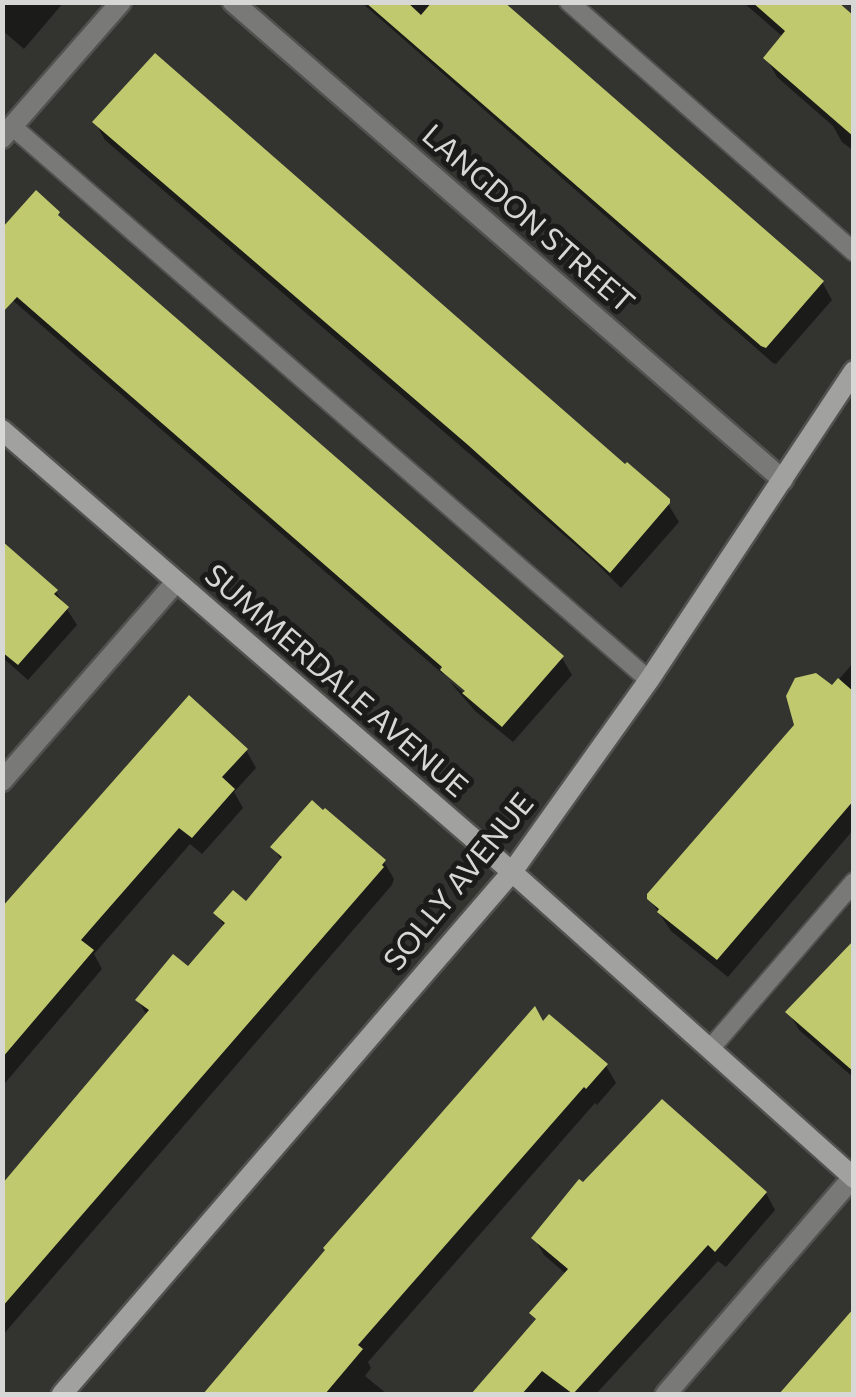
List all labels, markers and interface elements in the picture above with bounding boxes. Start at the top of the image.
street label: LANGDON STREET [415,117,641,321]
street label: SUMMERDALE AVENUE [197,557,475,805]
street label: SOLLY AVENUE [377,786,541,978]

